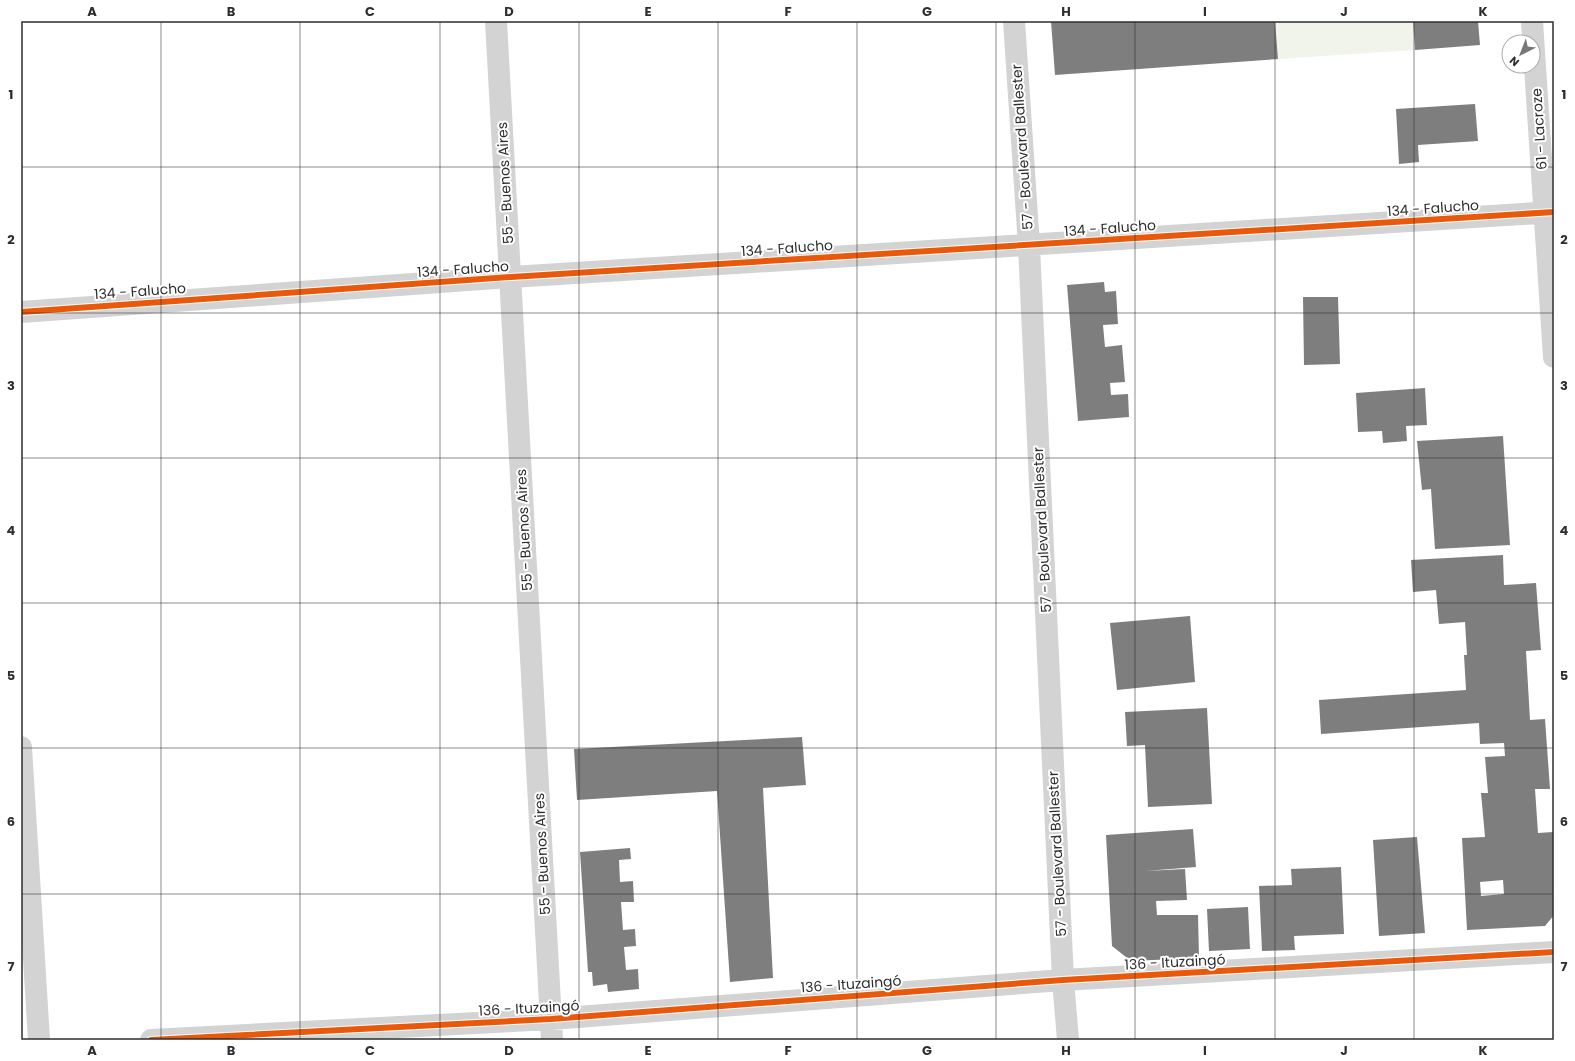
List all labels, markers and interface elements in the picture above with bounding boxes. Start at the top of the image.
text: A [87,2,97,21]
text: B [227,2,236,21]
text: C [365,2,375,21]
text: D [504,2,514,21]
text: E [644,2,652,21]
text: F [784,2,792,21]
text: G [922,2,932,21]
text: H [1061,2,1071,21]
text: I [1203,2,1207,21]
text: J [1340,2,1348,21]
text: K [1478,2,1488,21]
north arrow [1501,34,1541,74]
text: N [1506,53,1523,70]
street label: 57 - Boulevard Ballester [1006,64,1038,230]
text: 1 [9,85,13,104]
text: 1 [1562,85,1566,104]
street label: 61 - Lacroze [1526,87,1552,171]
street label: 55 - Buenos Aires [492,122,518,244]
street label: 134 - Falucho [1386,195,1480,221]
street label: 134 - Falucho [1063,215,1157,241]
text: 2 [7,230,15,249]
text: 2 [1560,230,1568,249]
street label: 134 - Falucho [740,235,834,261]
street label: 134 - Falucho [416,256,510,282]
street label: 134 - Falucho [93,278,187,304]
text: 3 [7,376,15,395]
text: 3 [1560,376,1568,395]
street label: 57 - Boulevard Ballester [1028,447,1056,613]
street label: 55 - Buenos Aires [511,469,537,591]
text: 4 [7,521,16,540]
text: 4 [1560,521,1569,540]
text: 5 [7,666,15,685]
text: 5 [1560,666,1568,685]
street label: 57 - Boulevard Ballester [1043,771,1071,937]
street label: 55 - Buenos Aires [529,793,555,915]
text: 6 [7,812,15,831]
text: 6 [1560,812,1568,831]
street label: 136 - Ituzaingó [1124,949,1226,975]
text: 7 [8,957,15,976]
text: 7 [1561,957,1568,976]
street label: 136 - Ituzaingó [800,971,902,997]
street label: 136 - Ituzaingó [478,995,580,1021]
text: A [87,1041,97,1060]
text: B [227,1041,236,1060]
text: C [365,1041,375,1060]
text: D [504,1041,514,1060]
text: E [644,1041,652,1060]
text: F [784,1041,792,1060]
text: G [922,1041,932,1060]
text: H [1061,1041,1071,1060]
text: I [1203,1041,1207,1060]
text: J [1340,1041,1348,1060]
text: K [1478,1041,1488,1060]

